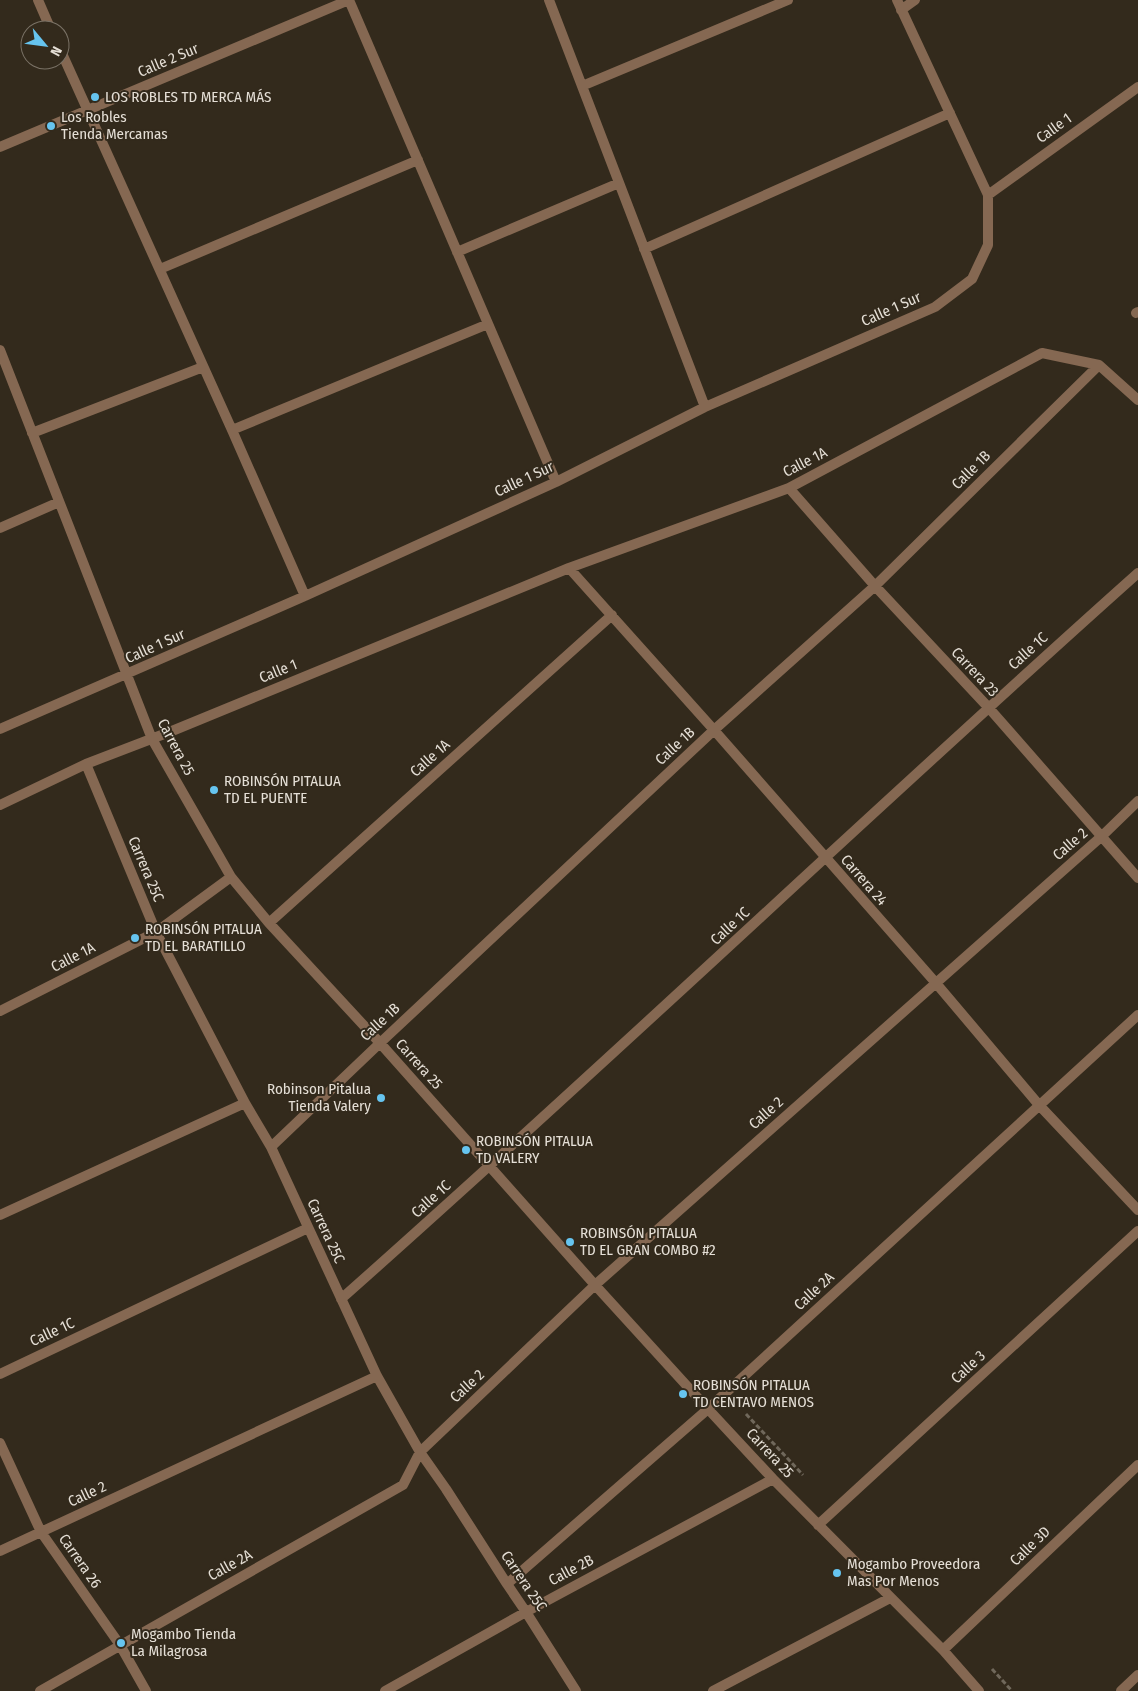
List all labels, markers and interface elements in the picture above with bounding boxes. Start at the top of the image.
north arrow [20,20,70,70]
street label: Calle 2 Sur [135,39,202,81]
text: N [46,43,65,59]
place label: LOS ROBLES TD MERCA MÁS [105,88,271,106]
marker: LOS ROBLES TD MERCA MÁS [89,91,101,103]
place label: Los Robles Tienda Mercamas [61,108,168,143]
street label: Calle 1 [1033,109,1075,147]
marker: Los Robles Tienda Mercamas [45,120,57,132]
street label: Calle 1 Sur [858,288,924,330]
street label: Calle 1A [780,443,830,481]
street label: Calle 1B [948,447,994,493]
street label: Calle 1 Sur [491,457,557,501]
street label: Calle 1 Sur [122,625,188,667]
street label: Calle 1C [1005,628,1052,673]
street label: Carrera 23 [948,643,1003,701]
street label: Calle 1 [256,655,300,687]
street label: Carrera 25 [154,716,198,778]
street label: Calle 1B [651,723,699,769]
street label: Calle 1A [406,735,454,780]
place label: ROBINSÓN PITALUA TD EL PUENTE [224,772,341,807]
marker: ROBINSÓN PITALUA TD EL PUENTE [208,784,220,796]
street label: Calle 2 [1049,824,1091,864]
street label: Carrera 25C [124,834,168,905]
street label: Carrera 24 [837,851,891,909]
street label: Calle 1C [707,903,754,949]
place label: ROBINSÓN PITALUA TD EL BARATILLO [145,920,262,955]
marker: ROBINSÓN PITALUA TD EL BARATILLO [129,932,141,944]
street label: Calle 1A [48,938,98,976]
street label: Calle 1B [356,999,404,1045]
street label: Carrera 25 [392,1035,446,1093]
place label: Robinson Pitalua Tienda Valery [267,1080,371,1115]
marker: Robinson Pitalua Tienda Valery [375,1092,387,1104]
street label: Calle 2 [745,1093,787,1133]
place label: ROBINSÓN PITALUA TD VALERY [476,1132,593,1167]
marker: ROBINSÓN PITALUA TD VALERY [460,1144,472,1156]
street label: Calle 1C [408,1176,455,1221]
street label: Carrera 25C [303,1196,349,1266]
place label: ROBINSÓN PITALUA TD EL GRAN COMBO #2 [580,1224,716,1259]
marker: ROBINSÓN PITALUA TD EL GRAN COMBO #2 [564,1236,576,1248]
street label: Calle 2A [790,1268,838,1314]
street label: Calle 1C [27,1314,77,1350]
street label: Calle 3 [947,1347,989,1387]
street label: Calle 2 [446,1365,488,1406]
place label: ROBINSÓN PITALUA TD CENTAVO MENOS [693,1376,814,1411]
marker: ROBINSÓN PITALUA TD CENTAVO MENOS [677,1388,689,1400]
street label: Carrera 25 [742,1424,798,1482]
street label: Calle 2 [65,1477,109,1511]
street label: Calle 3D [1006,1523,1054,1569]
street label: Carrera 26 [55,1530,105,1592]
street label: Calle 2A [205,1545,255,1584]
street label: Carrera 25C [497,1547,551,1615]
street label: Calle 2B [545,1551,597,1589]
place label: Mogambo Proveedora Mas Por Menos [847,1555,980,1590]
marker: Mogambo Proveedora Mas Por Menos [831,1567,843,1579]
place label: Mogambo Tienda La Milagrosa [131,1625,236,1660]
marker: Mogambo Tienda La Milagrosa [115,1637,127,1649]

